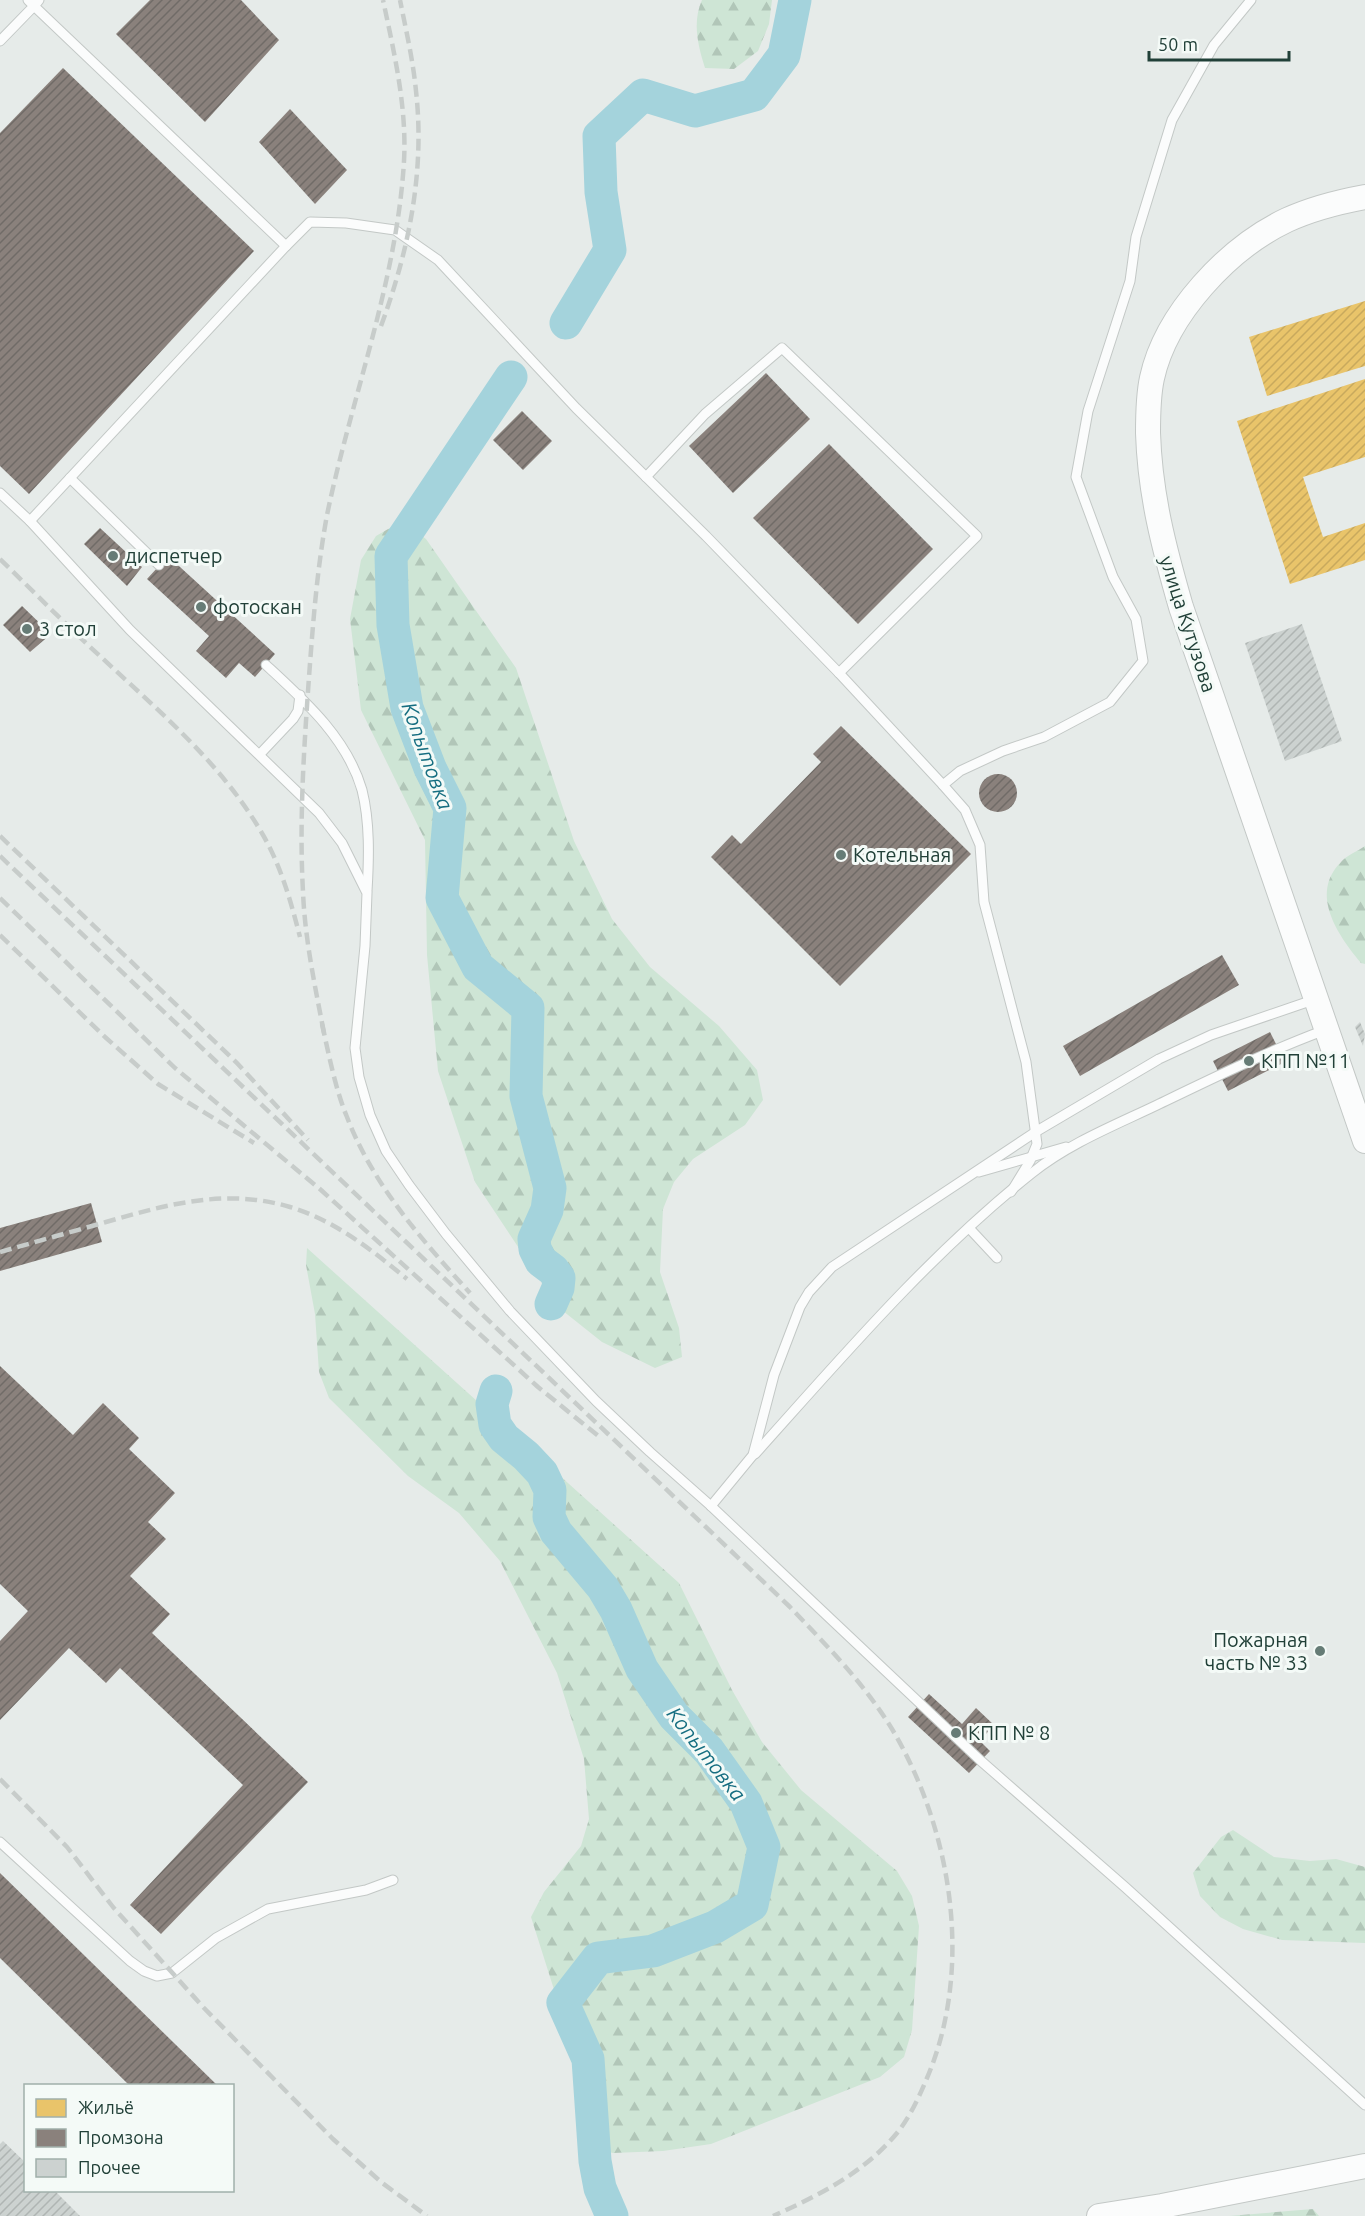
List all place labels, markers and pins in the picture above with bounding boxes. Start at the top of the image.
place label: диспетчер [125,544,222,567]
marker: диспетчер [106,549,120,563]
place label: фотоскан [213,595,302,618]
marker: фотоскан [194,600,208,614]
place label: 3 стол [39,617,97,640]
marker: 3 стол [20,622,34,636]
place label: Котельная [853,843,951,866]
marker: Котельная [834,848,848,862]
place label: КПП №11 [1261,1049,1350,1072]
marker: КПП №11 [1242,1054,1256,1068]
place label: Пожарная часть № 33 [1205,1628,1308,1674]
marker: Пожарная часть № 33 [1313,1644,1327,1658]
place label: КПП № 8 [968,1721,1050,1744]
marker: КПП № 8 [949,1726,963,1740]

